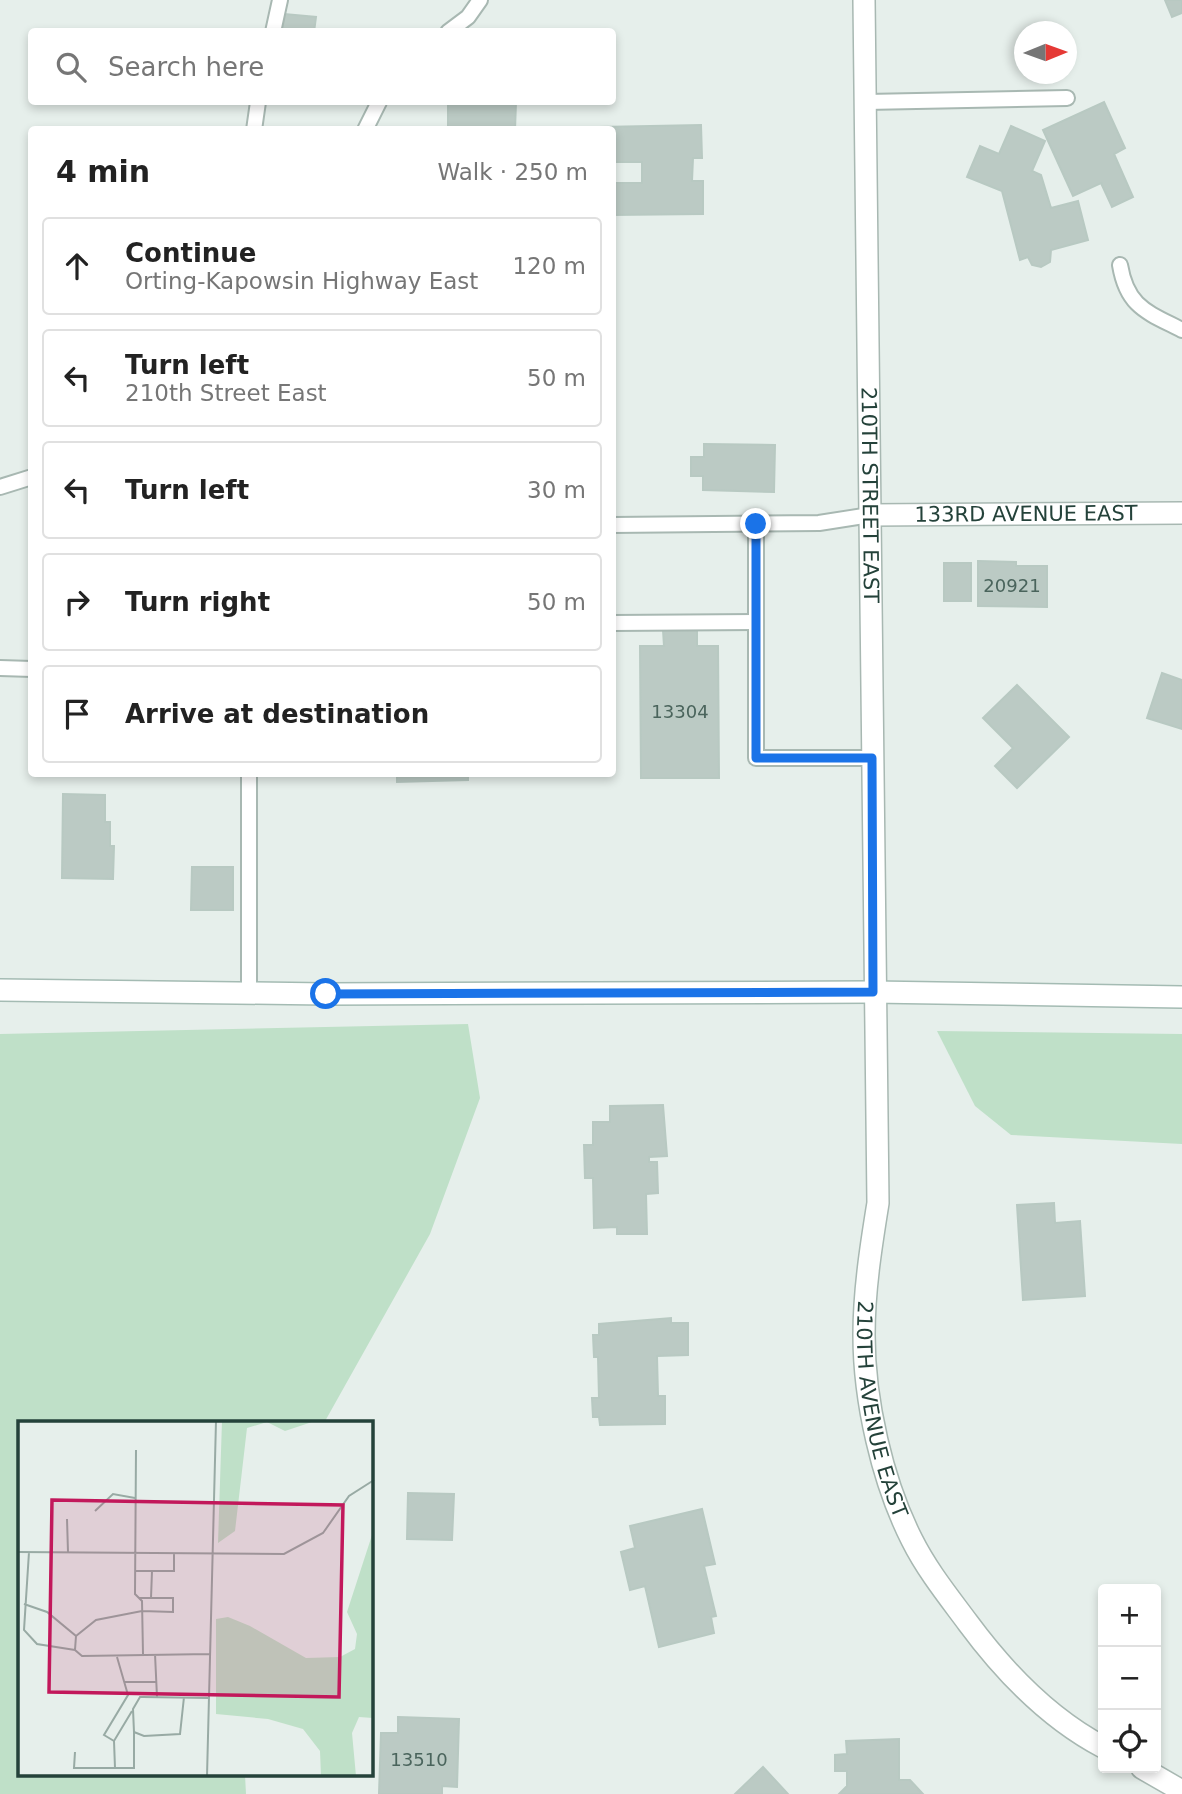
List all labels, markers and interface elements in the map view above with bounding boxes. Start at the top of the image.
north arrow [1014,21,1077,84]
search box [28,28,616,105]
icon: search [52,48,90,86]
text: Search here [108,52,264,82]
text: 4 min [56,154,150,189]
text: Walk · 250 m [437,159,588,185]
text: Continue [125,238,256,268]
icon: ahead [58,247,96,285]
text: 120 m [512,253,586,279]
text: Orting-Kapowsin Highway East [125,268,478,294]
text: Turn left [125,350,249,380]
icon: left [58,359,96,397]
text: 50 m [527,365,586,391]
text: 210th Street East [125,380,327,406]
street label: 210TH STREET EAST [857,387,883,603]
icon: left [58,471,96,509]
text: Turn left [125,475,249,505]
text: 30 m [527,477,586,503]
street label: 133RD AVENUE EAST [914,501,1138,527]
route end [740,508,771,539]
house number: 20921 [983,575,1041,596]
icon: right [58,583,96,621]
text: Turn right [125,587,270,617]
text: 50 m [527,589,586,615]
icon: arrive [58,695,96,733]
text: Arrive at destination [125,699,429,729]
house number: 13304 [651,701,709,722]
route start [310,978,341,1009]
street label: 210TH AVENUE EAST [852,1300,912,1521]
inset map [18,1421,373,1776]
map controls [1098,1584,1161,1773]
button: + [1098,1584,1161,1647]
button: − [1098,1647,1161,1710]
button: locate [1098,1710,1161,1773]
house number: 13510 [390,1749,448,1770]

